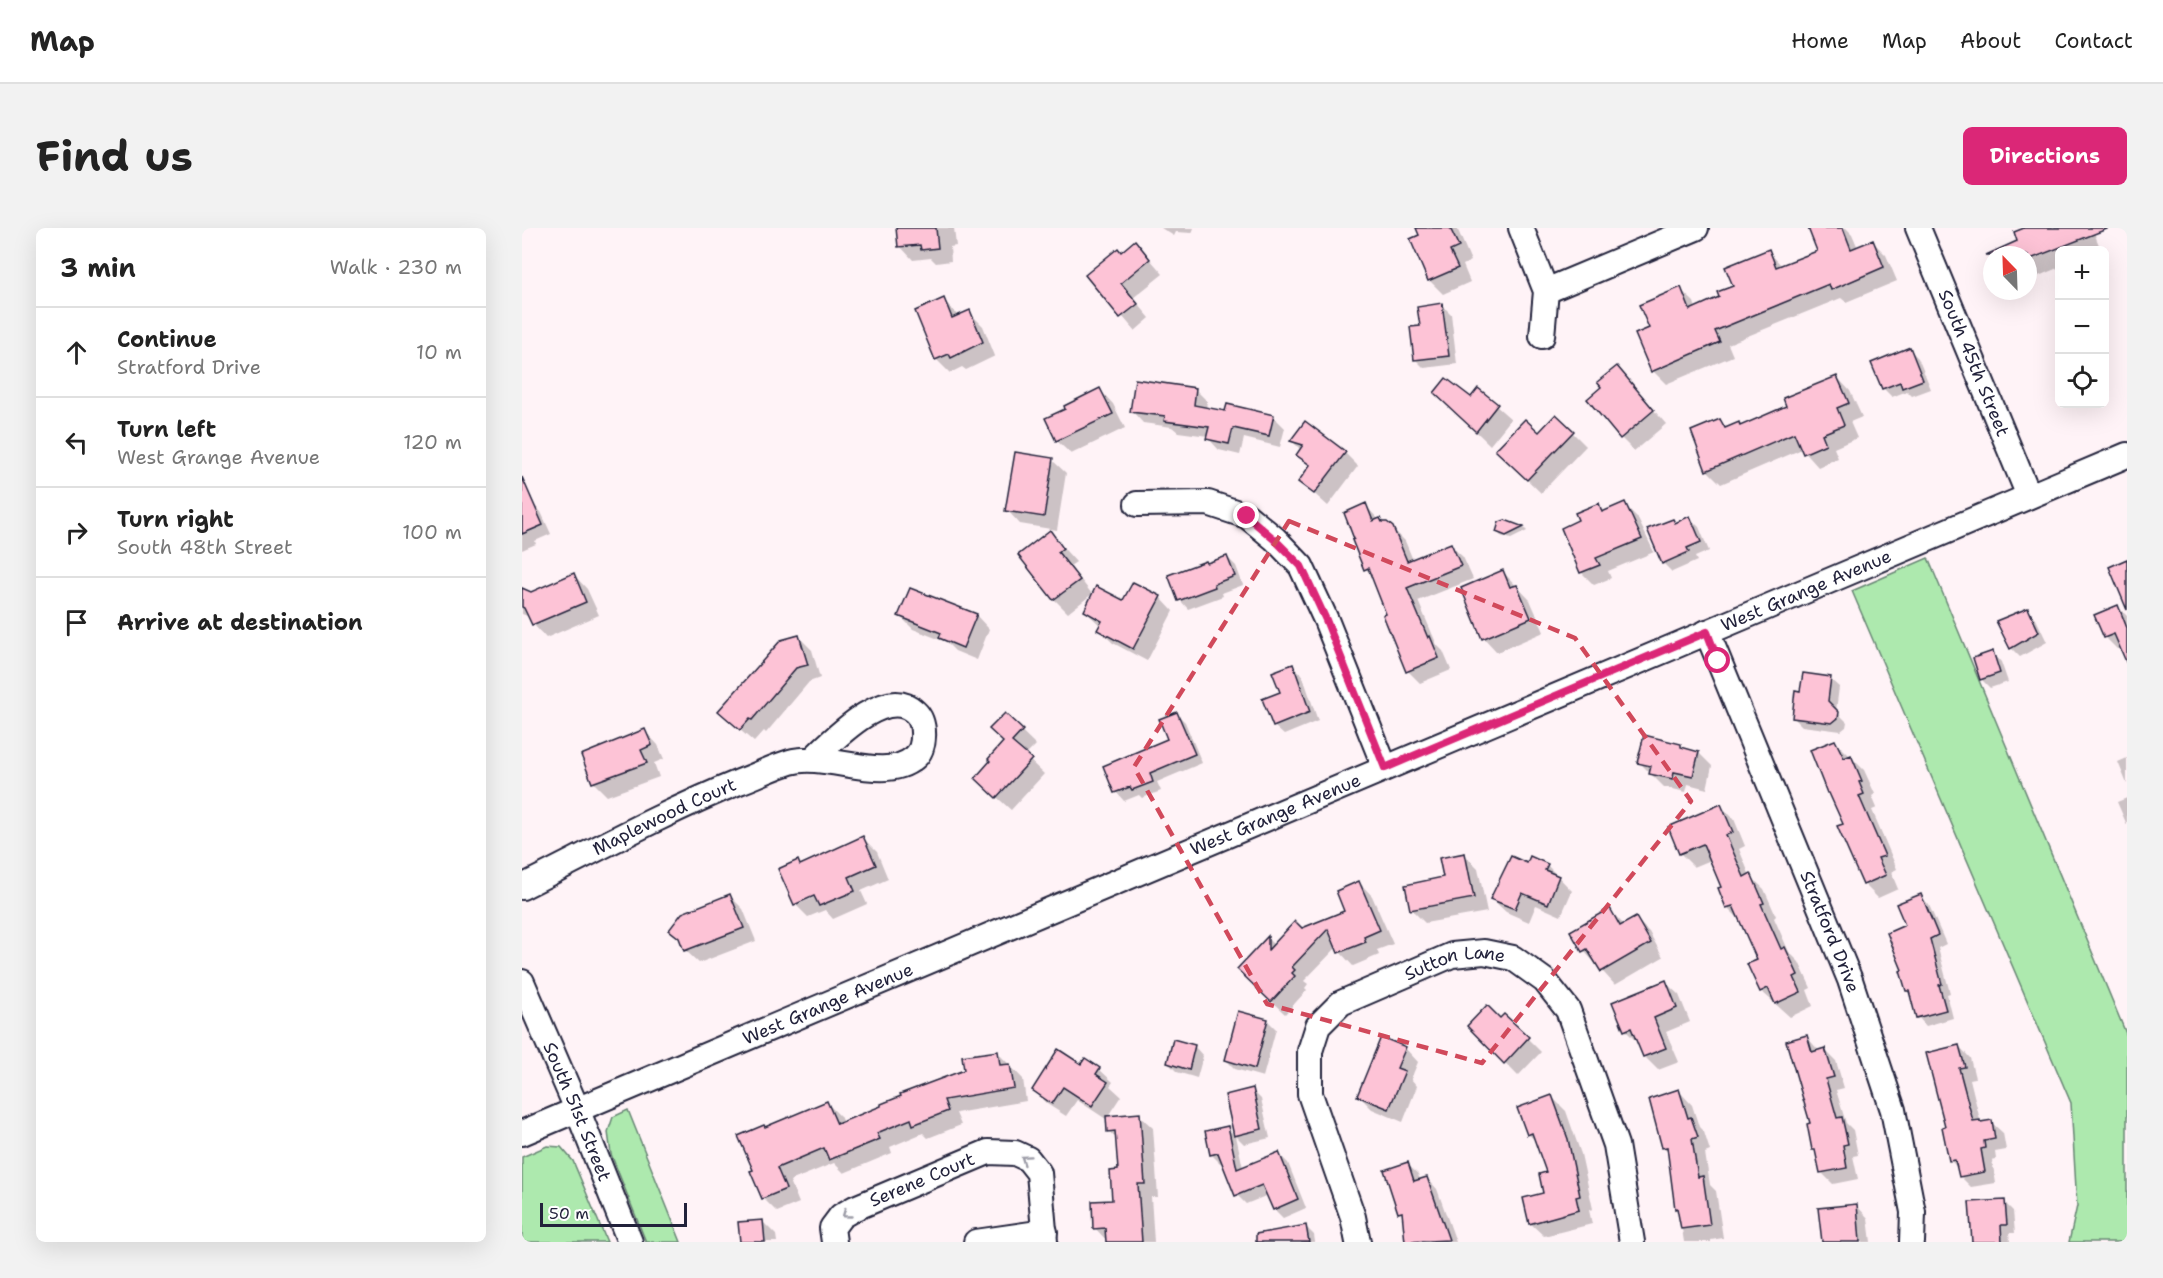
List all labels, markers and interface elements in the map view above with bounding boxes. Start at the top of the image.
text: Map [30,22,95,60]
text: Home [1791,27,1849,55]
text: Map [1882,27,1927,55]
text: About [1960,27,2021,55]
text: Contact [2054,27,2133,55]
button: Directions [1963,127,2127,185]
text: Find us [36,128,193,184]
north arrow [1983,246,2037,300]
map controls [2055,246,2109,408]
button: + [2055,246,2109,300]
text: 3 min [60,250,136,285]
text: Walk · 230 m [330,254,462,280]
street label: South 45th Street [1933,286,2015,440]
button: − [2055,300,2109,354]
text: Continue [117,325,217,354]
icon: ahead [60,336,93,369]
text: 10 m [416,339,462,365]
text: Stratford Drive [117,354,261,380]
button: locate [2055,354,2109,408]
text: Turn left [117,415,216,444]
icon: left [60,426,93,459]
text: 120 m [403,429,462,455]
text: West Grange Avenue [117,444,320,470]
route end [1233,502,1259,528]
text: Turn right [117,505,234,534]
icon: right [60,516,93,549]
text: 100 m [402,519,462,545]
text: South 48th Street [117,534,293,560]
street label: West Grange Avenue [1717,544,1895,637]
icon: arrive [60,606,93,639]
text: Arrive at destination [117,608,363,637]
route start [1704,647,1730,673]
street label: West Grange Avenue [1187,768,1364,861]
street label: Maplewood Court [589,772,740,861]
street label: Stratford Drive [1794,867,1865,996]
street label: Sutton Lane [1401,940,1508,986]
street label: West Grange Avenue [739,957,917,1050]
street label: South 51st Street [537,1038,617,1185]
street label: Serene Court [866,1147,978,1213]
one-way arrow [1021,1156,1032,1167]
scale bar [540,1200,687,1228]
text: 50 m [549,1203,589,1224]
one-way arrow [842,1207,853,1218]

